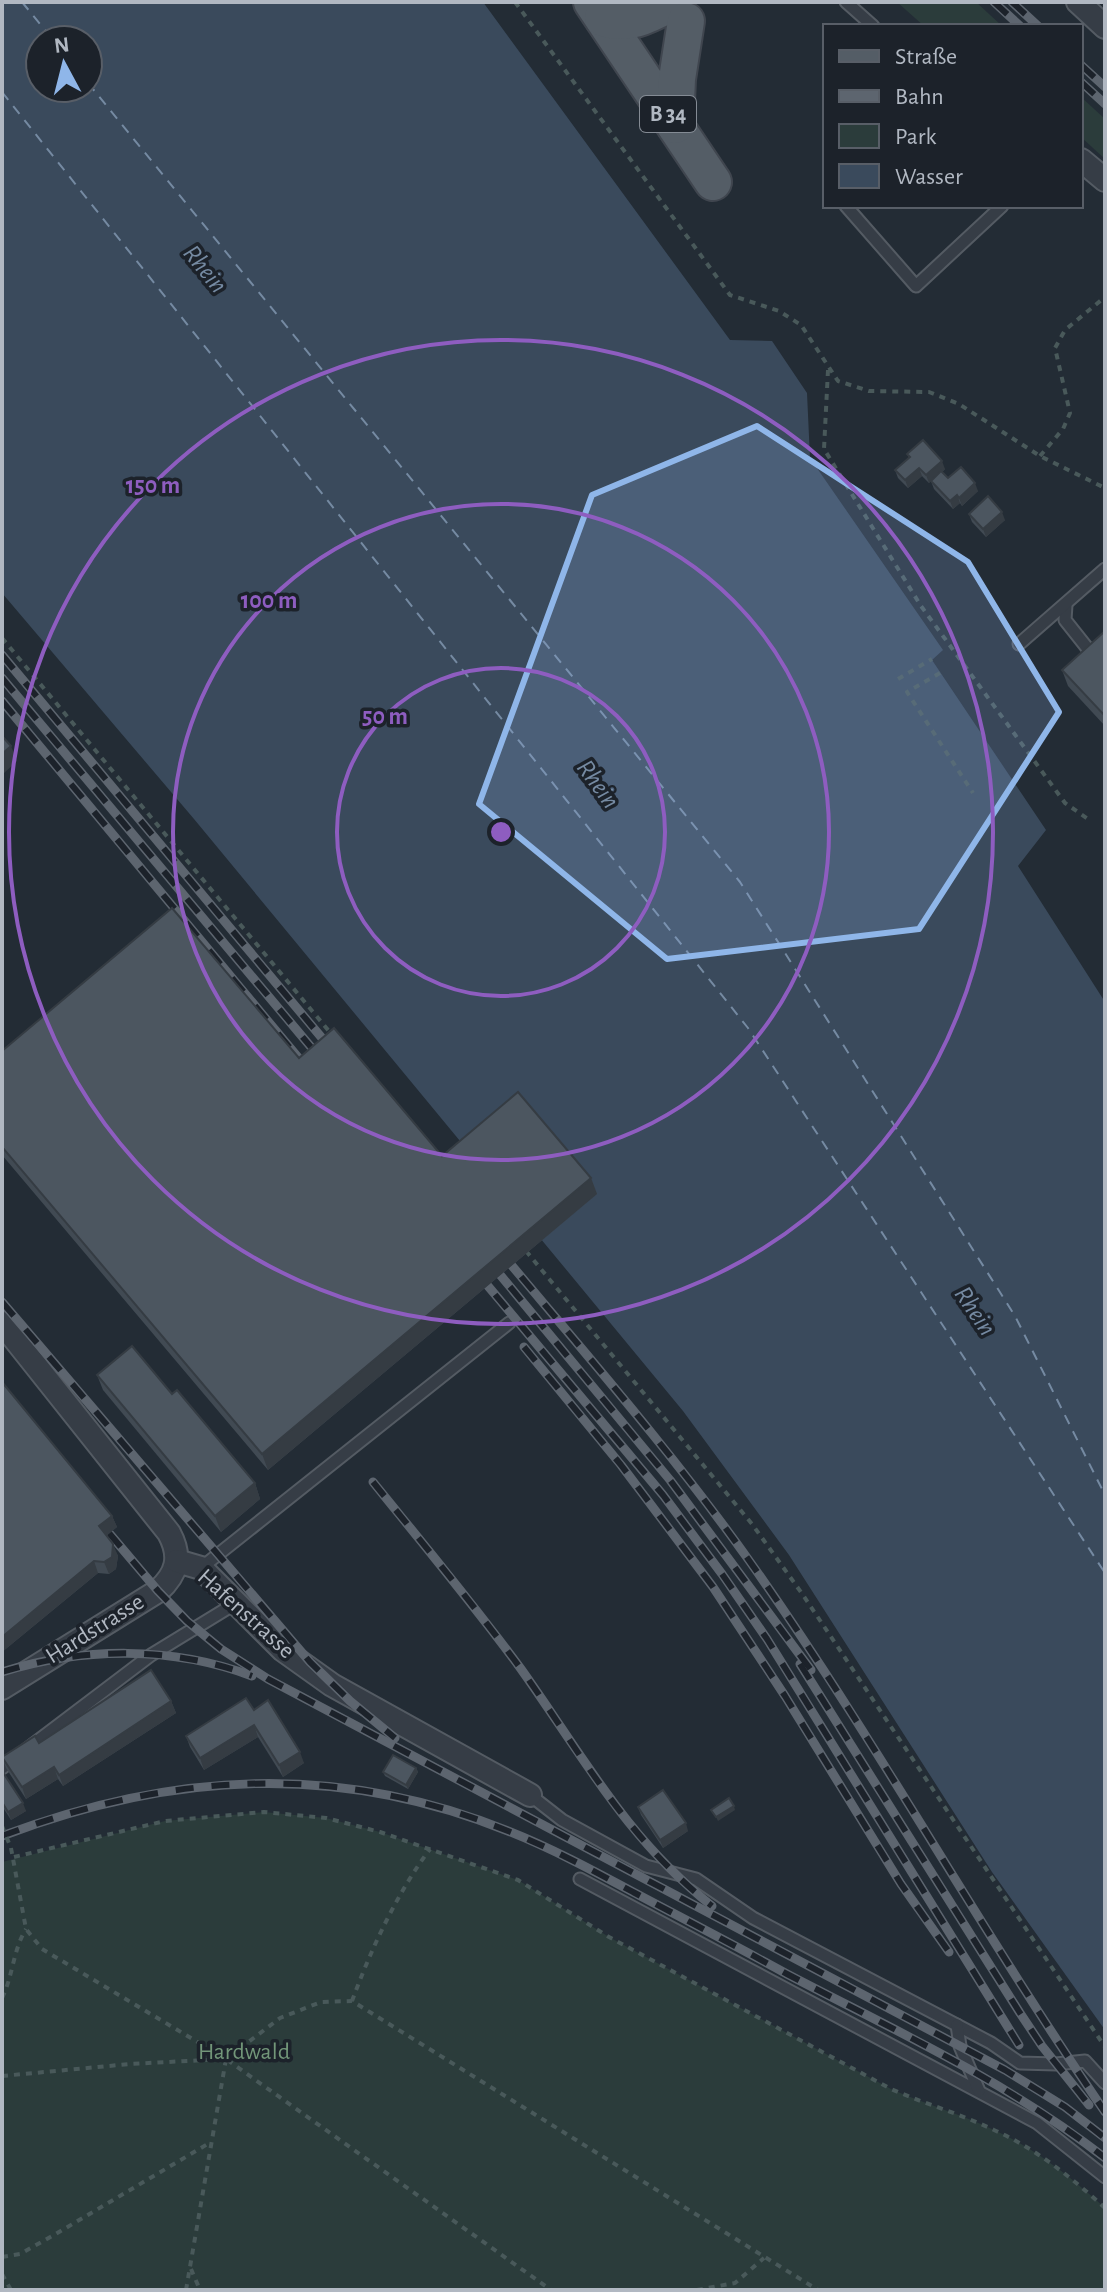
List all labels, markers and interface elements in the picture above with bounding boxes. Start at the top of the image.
north arrow [24,24,104,104]
legend [823,24,1083,208]
text: N [53,33,71,57]
text: Straße [895,45,957,69]
text: Bahn [895,85,944,109]
road number: B 34 [640,96,696,132]
text: Park [895,125,936,149]
text: Wasser [895,165,963,189]
water label: Rhein [178,240,232,298]
text: 150 m [126,474,180,498]
text: 100 m [241,589,297,613]
text: 50 m [362,705,408,729]
water label: Rhein [572,755,624,813]
centre of rings [487,818,515,846]
water label: Rhein [949,1282,1001,1340]
street label: Hafenstrasse [193,1565,299,1663]
street label: Hardstrasse [42,1589,148,1669]
park label: Hardwald [198,2040,290,2064]

